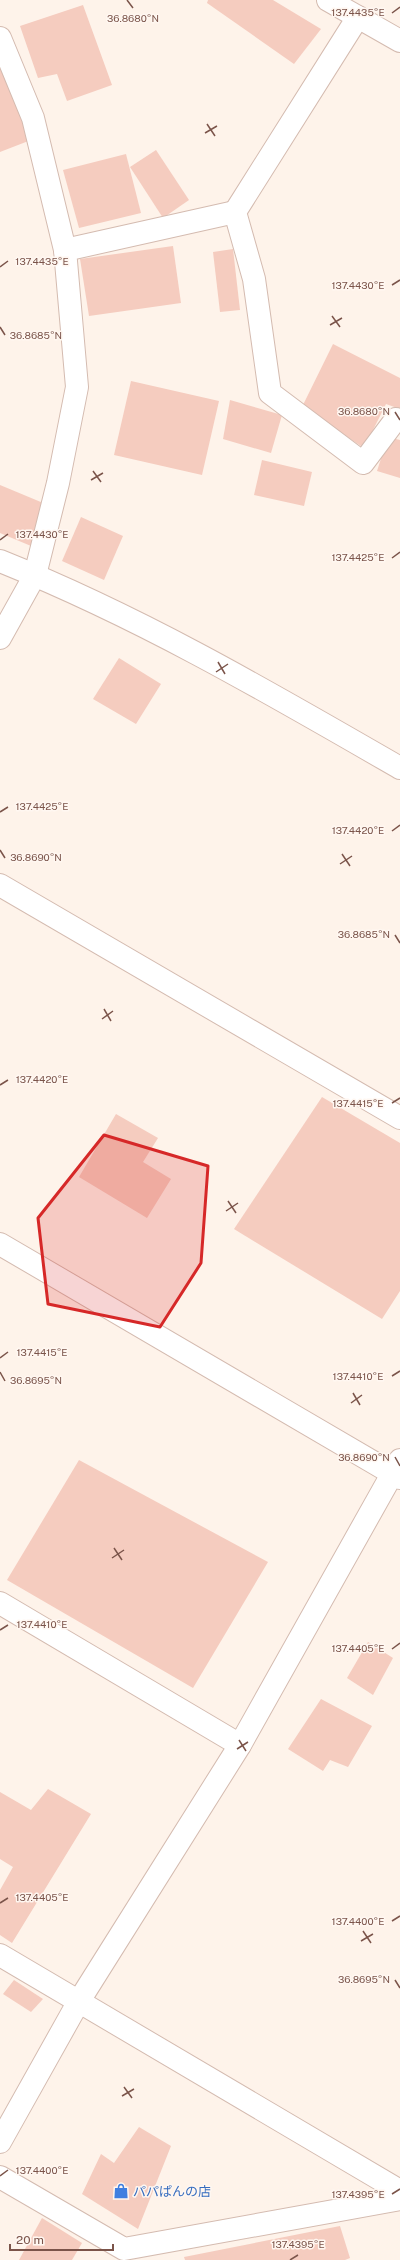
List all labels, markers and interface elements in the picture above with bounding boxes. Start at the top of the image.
text: 137.4435°E [331,6,385,18]
text: 36.8680°N [107,12,159,24]
text: 137.4435°E [15,255,69,267]
text: 137.4430°E [332,279,384,291]
text: 36.8685°N [10,329,62,341]
text: 36.8680°N [338,405,390,417]
text: 137.4430°E [16,528,68,540]
text: 137.4425°E [332,551,384,563]
text: 137.4425°E [16,800,68,812]
text: 137.4420°E [332,824,384,836]
text: 36.8690°N [10,851,62,863]
text: 36.8685°N [338,928,390,940]
text: 137.4420°E [16,1073,68,1085]
text: 137.4415°E [332,1097,384,1109]
text: 137.4415°E [16,1346,68,1358]
text: 137.4410°E [333,1370,383,1382]
text: 36.8695°N [10,1374,62,1386]
text: 36.8690°N [338,1451,390,1463]
text: 137.4410°E [17,1618,67,1630]
text: 137.4405°E [331,1642,385,1654]
text: 137.4405°E [15,1891,69,1903]
text: 137.4400°E [332,1915,384,1927]
text: 36.8695°N [338,1973,390,1985]
text: 137.4400°E [16,2164,68,2176]
shop icon: パパぱんの店 [112,2182,130,2200]
place label: パパぱんの店 [133,2184,211,2199]
text: 137.4395°E [331,2188,385,2200]
scale bar [10,2226,113,2252]
text: 20 m [16,2233,44,2247]
text: 137.4395°E [271,2238,325,2250]

